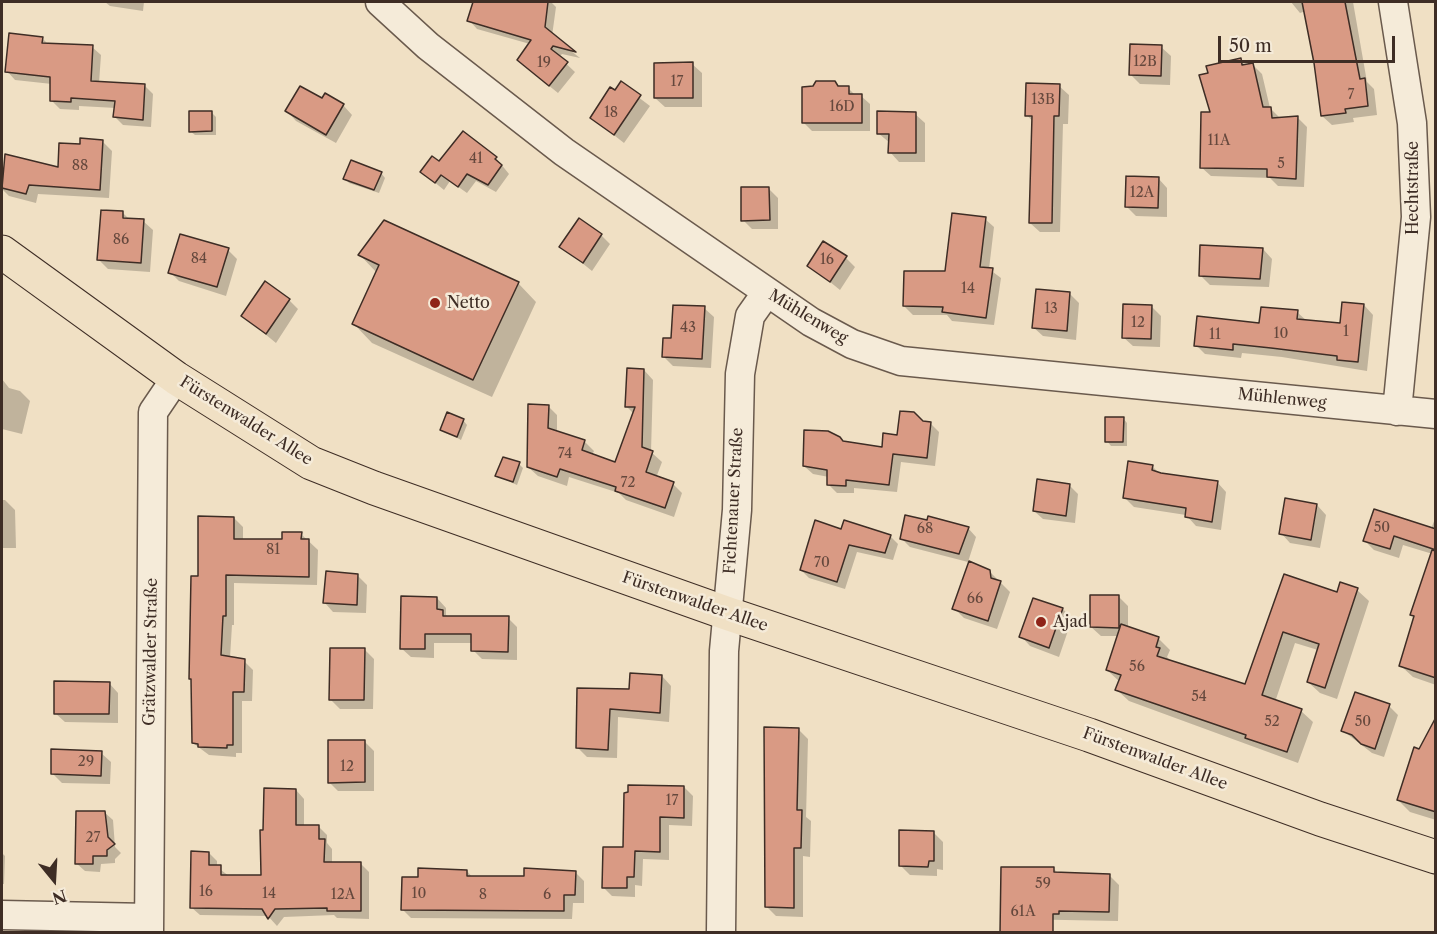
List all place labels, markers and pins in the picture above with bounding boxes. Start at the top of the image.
place label: Netto [447,293,490,313]
marker: Netto [428,296,442,310]
place label: Ajad [1053,612,1088,632]
marker: Ajad [1034,615,1048,629]

